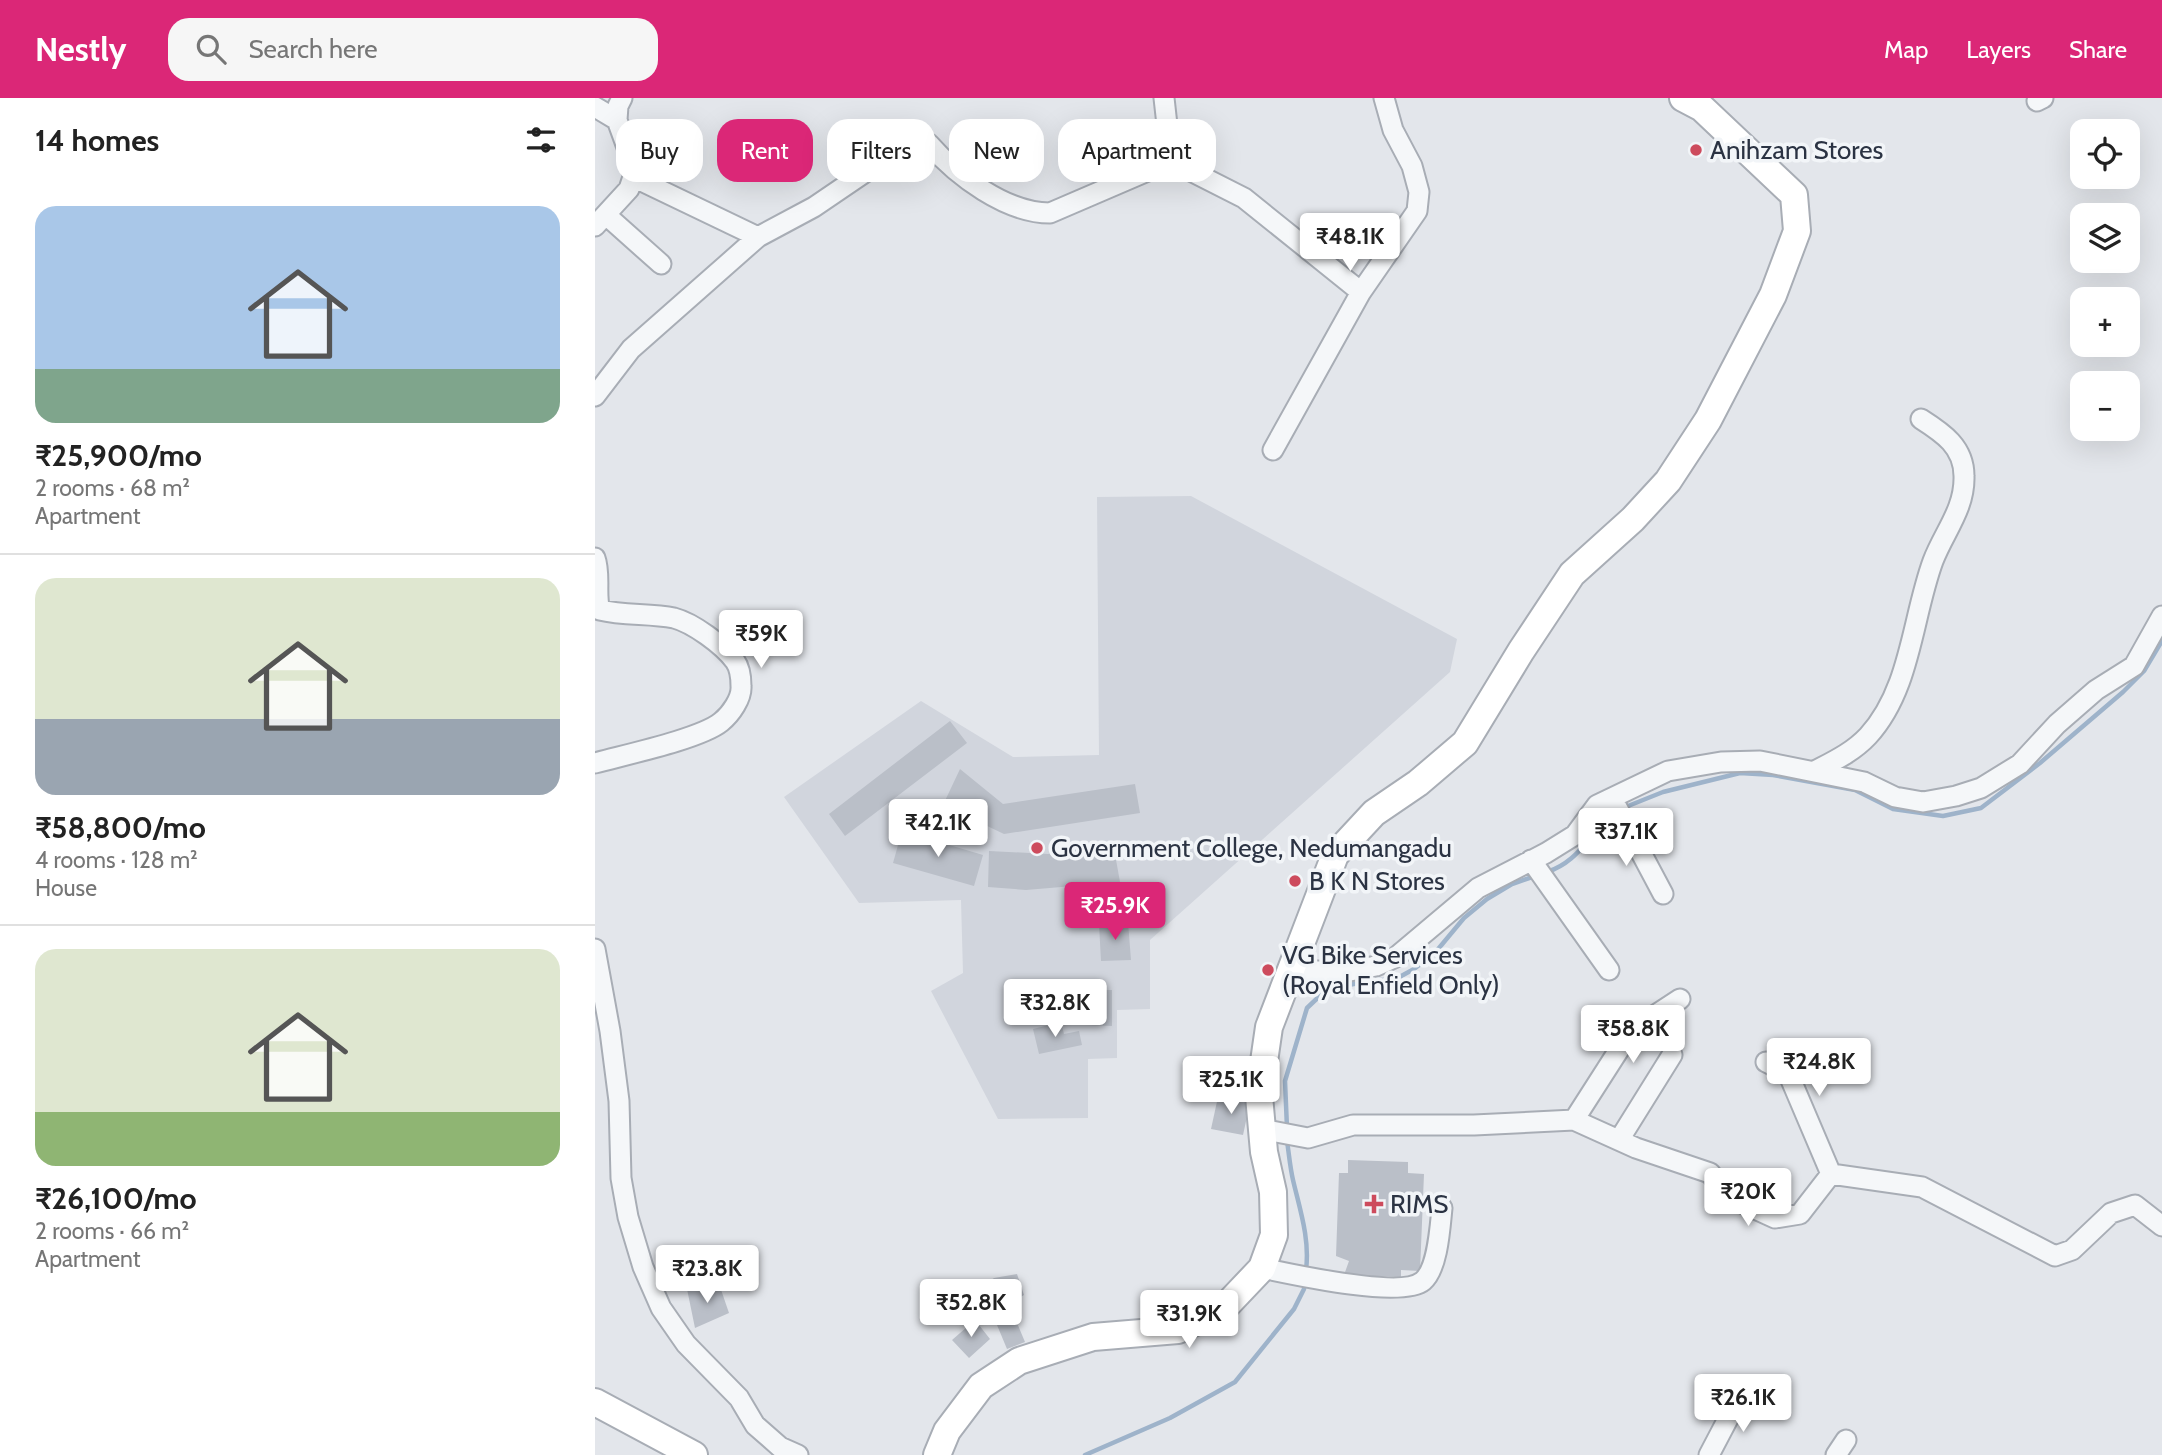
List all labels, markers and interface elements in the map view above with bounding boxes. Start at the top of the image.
search box [168,18,658,81]
text: Nestly [35,29,126,69]
icon: search [192,30,230,68]
text: Search here [248,33,378,65]
text: Map [1884,35,1928,64]
text: Layers [1966,35,2031,64]
text: Share [2069,35,2127,64]
chip: Buy [616,119,703,182]
chip: Rent [717,119,813,182]
chip: Filters [827,119,935,182]
chip: New [949,119,1044,182]
chip: Apartment [1058,119,1216,182]
map controls [2070,119,2140,441]
button: locate [2070,119,2140,189]
icon: filters [522,121,560,159]
text: 14 homes [35,122,159,159]
place label: Anihzam Stores [1710,134,1883,166]
marker: Anihzam Stores [1688,142,1704,158]
button: layers [2070,203,2140,273]
pin: ₹48.1K [1293,214,1407,273]
text: ₹48.1K [1316,222,1384,250]
icon: home [235,251,361,377]
button: + [2070,287,2140,357]
button: − [2070,371,2140,441]
text: ₹25,900/mo [35,437,202,474]
text: 2 rooms · 68 m² [35,474,190,502]
text: Apartment [35,502,140,530]
pin: ₹59K [720,610,802,670]
text: ₹59K [735,619,787,647]
icon: home [235,623,361,749]
pin: ₹42.1K [881,800,995,859]
text: ₹42.1K [905,808,971,836]
pin: ₹37.1K [1569,808,1683,868]
text: ₹58,800/mo [35,809,206,846]
text: ₹37.1K [1594,817,1658,845]
place label: Government College, Nedumangadu [1051,832,1452,864]
marker: Government College, Nedumangadu [1029,840,1045,856]
text: 4 rooms · 128 m² [35,846,198,874]
place label: B K N Stores [1309,865,1445,897]
marker: B K N Stores [1287,873,1303,889]
text: House [35,874,97,902]
pin: ₹25.9K [1058,882,1172,942]
text: ₹25.9K [1080,891,1150,919]
place label: VG Bike Services (Royal Enfield Only) [1282,939,1500,1001]
marker: VG Bike Services (Royal Enfield Only) [1260,962,1276,978]
pin: ₹32.8K [998,979,1112,1039]
text: ₹32.8K [1020,988,1090,1016]
icon: home [235,994,361,1120]
pin: ₹58.8K [1576,1006,1690,1065]
text: ₹58.8K [1597,1014,1669,1042]
pin: ₹24.8K [1762,1038,1876,1098]
text: ₹24.8K [1783,1047,1855,1075]
pin: ₹25.1K [1174,1056,1288,1116]
text: ₹25.1K [1199,1065,1263,1093]
pin: ₹20K [1707,1168,1789,1228]
text: ₹20K [1720,1177,1776,1205]
text: ₹26,100/mo [35,1180,197,1217]
place label: RIMS [1390,1188,1448,1220]
marker: RIMS [1364,1194,1384,1214]
text: 2 rooms · 66 m² [35,1217,189,1245]
text: Apartment [35,1245,140,1273]
pin: ₹23.8K [650,1246,764,1305]
text: ₹23.8K [672,1254,742,1282]
pin: ₹52.8K [914,1280,1028,1339]
text: ₹52.8K [936,1288,1006,1316]
pin: ₹31.9K [1132,1290,1246,1350]
text: ₹31.9K [1156,1299,1222,1327]
pin: ₹26.1K [1686,1374,1800,1434]
text: ₹26.1K [1710,1383,1776,1411]

